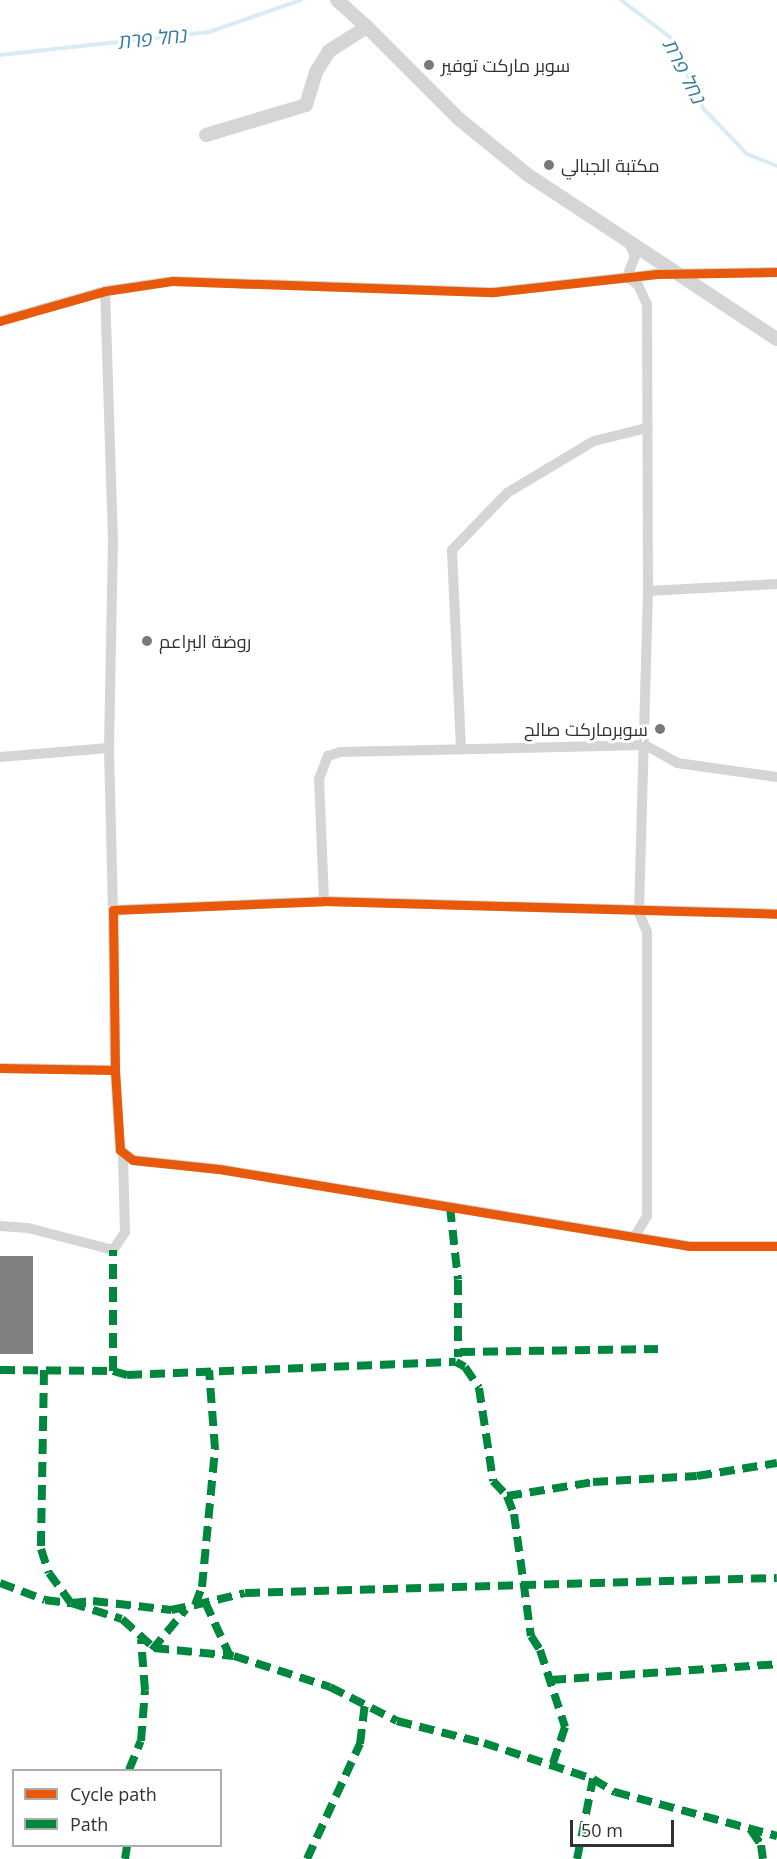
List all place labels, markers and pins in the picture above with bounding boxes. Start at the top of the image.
place label: سوبر ماركت توفير [441,54,570,76]
marker: سوبر ماركت توفير [422,58,436,72]
place label: مكتبة الجبالي [561,154,660,176]
marker: مكتبة الجبالي [542,158,556,172]
place label: روضة البراعم [159,630,251,652]
marker: روضة البراعم [140,634,154,648]
place label: سوبرماركت صالح [524,718,648,740]
marker: سوبرماركت صالح [653,722,667,736]

